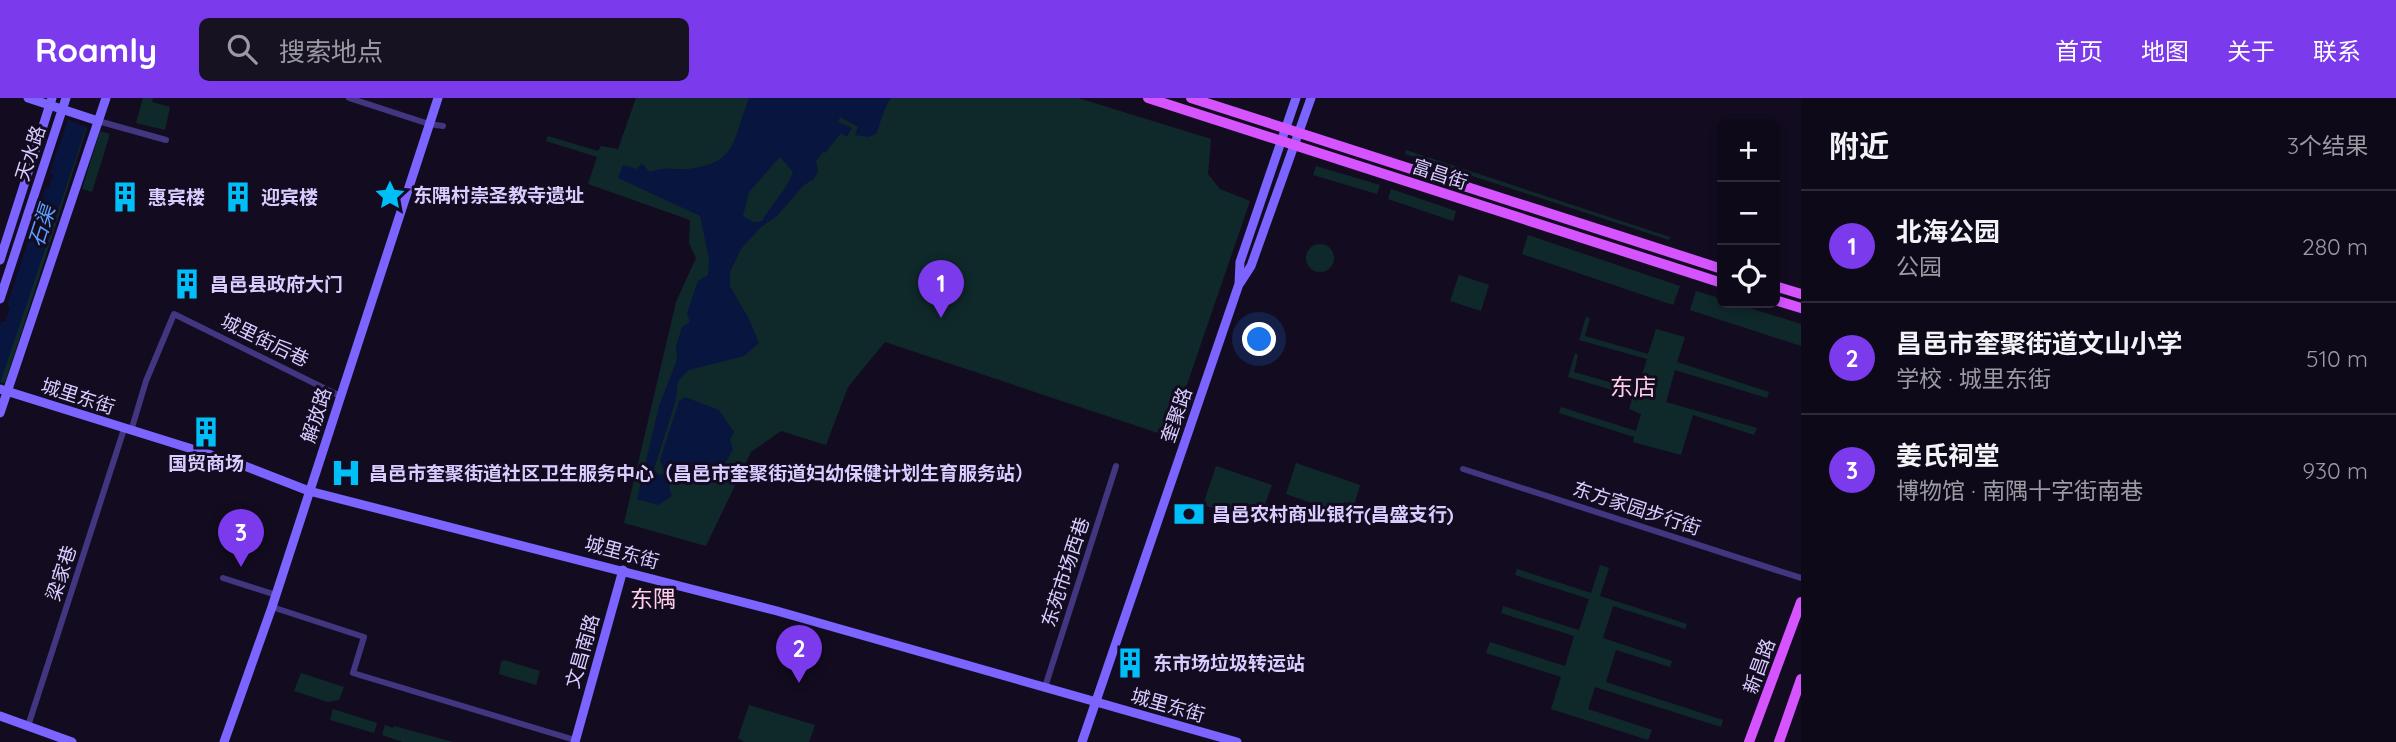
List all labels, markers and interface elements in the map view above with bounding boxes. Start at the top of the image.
search box [199,18,689,81]
text: Roamly [35,29,157,70]
icon: search [223,30,261,68]
text: 搜索地点 [279,35,383,68]
text: 首页 [2055,36,2103,66]
text: 地图 [2141,36,2189,66]
text: 关于 [2227,36,2275,66]
text: 联系 [2313,36,2361,66]
map controls [1717,119,1780,308]
button: + [1717,119,1780,182]
street label: 天水路 [10,122,50,184]
text: 附近 [1829,127,1889,165]
text: 3个结果 [2287,131,2368,160]
street label: 富昌街 [1409,154,1471,194]
place icon: 东隅村崇圣教寺遗址 [373,178,407,212]
building icon: 惠宾楼 [108,180,142,214]
building icon: 迎宾楼 [221,180,255,214]
button: − [1717,182,1780,245]
place label: 东隅村崇圣教寺遗址 [413,183,584,207]
place label: 惠宾楼 [148,185,205,209]
place label: 迎宾楼 [261,185,318,209]
water label: 石渠 [22,199,61,250]
text: 北海公园 [1896,215,2000,248]
text: 1 [1848,232,1856,261]
text: 280 m [2302,232,2368,261]
button: locate [1717,245,1780,308]
text: 公园 [1896,252,1942,281]
pin: 1 [918,260,964,318]
building icon: 昌邑县政府大门 [170,267,204,301]
place label: 昌邑县政府大门 [210,272,343,296]
street label: 城里街后巷 [217,308,313,372]
your location [1242,322,1276,356]
text: 昌邑市奎聚街道文山小学 [1896,327,2182,360]
text: 2 [1845,344,1859,373]
text: 510 m [2306,344,2368,373]
text: 学校 · 城里东街 [1896,364,2051,393]
district label: 东店 [1610,372,1656,401]
street label: 城里东街 [38,373,118,419]
street label: 解放路 [296,384,336,446]
street label: 奎聚路 [1155,384,1197,446]
building icon: 国贸商场 [189,415,223,449]
text: 姜氏祠堂 [1896,439,2000,472]
place label: 国贸商场 [168,451,244,475]
hospital icon: 昌邑市奎聚街道社区卫生服务中心（昌邑市奎聚街道妇幼保健计划生育服务站） [329,456,363,490]
text: 3 [1846,456,1858,485]
text: 930 m [2302,456,2368,485]
place label: 昌邑市奎聚街道社区卫生服务中心（昌邑市奎聚街道妇幼保健计划生育服务站） [369,461,1034,485]
street label: 东方家园步行街 [1570,476,1704,540]
text: 博物馆 · 南隅十字街南巷 [1896,476,2143,505]
bank icon: 昌邑农村商业银行(昌盛支行) [1172,497,1206,531]
place label: 昌邑农村商业银行(昌盛支行) [1212,502,1454,526]
pin: 3 [218,509,264,567]
street label: 东苑市场西巷 [1036,514,1094,630]
street label: 城里东街 [582,531,662,573]
street label: 梁家巷 [41,542,81,604]
district label: 东隅 [630,584,676,613]
street label: 文昌南路 [560,611,604,691]
pin: 2 [776,625,822,683]
street label: 新昌路 [1738,635,1780,697]
building icon: 东市场垃圾转运站 [1113,646,1147,680]
place label: 东市场垃圾转运站 [1153,651,1305,675]
street label: 城里东街 [1128,683,1208,727]

